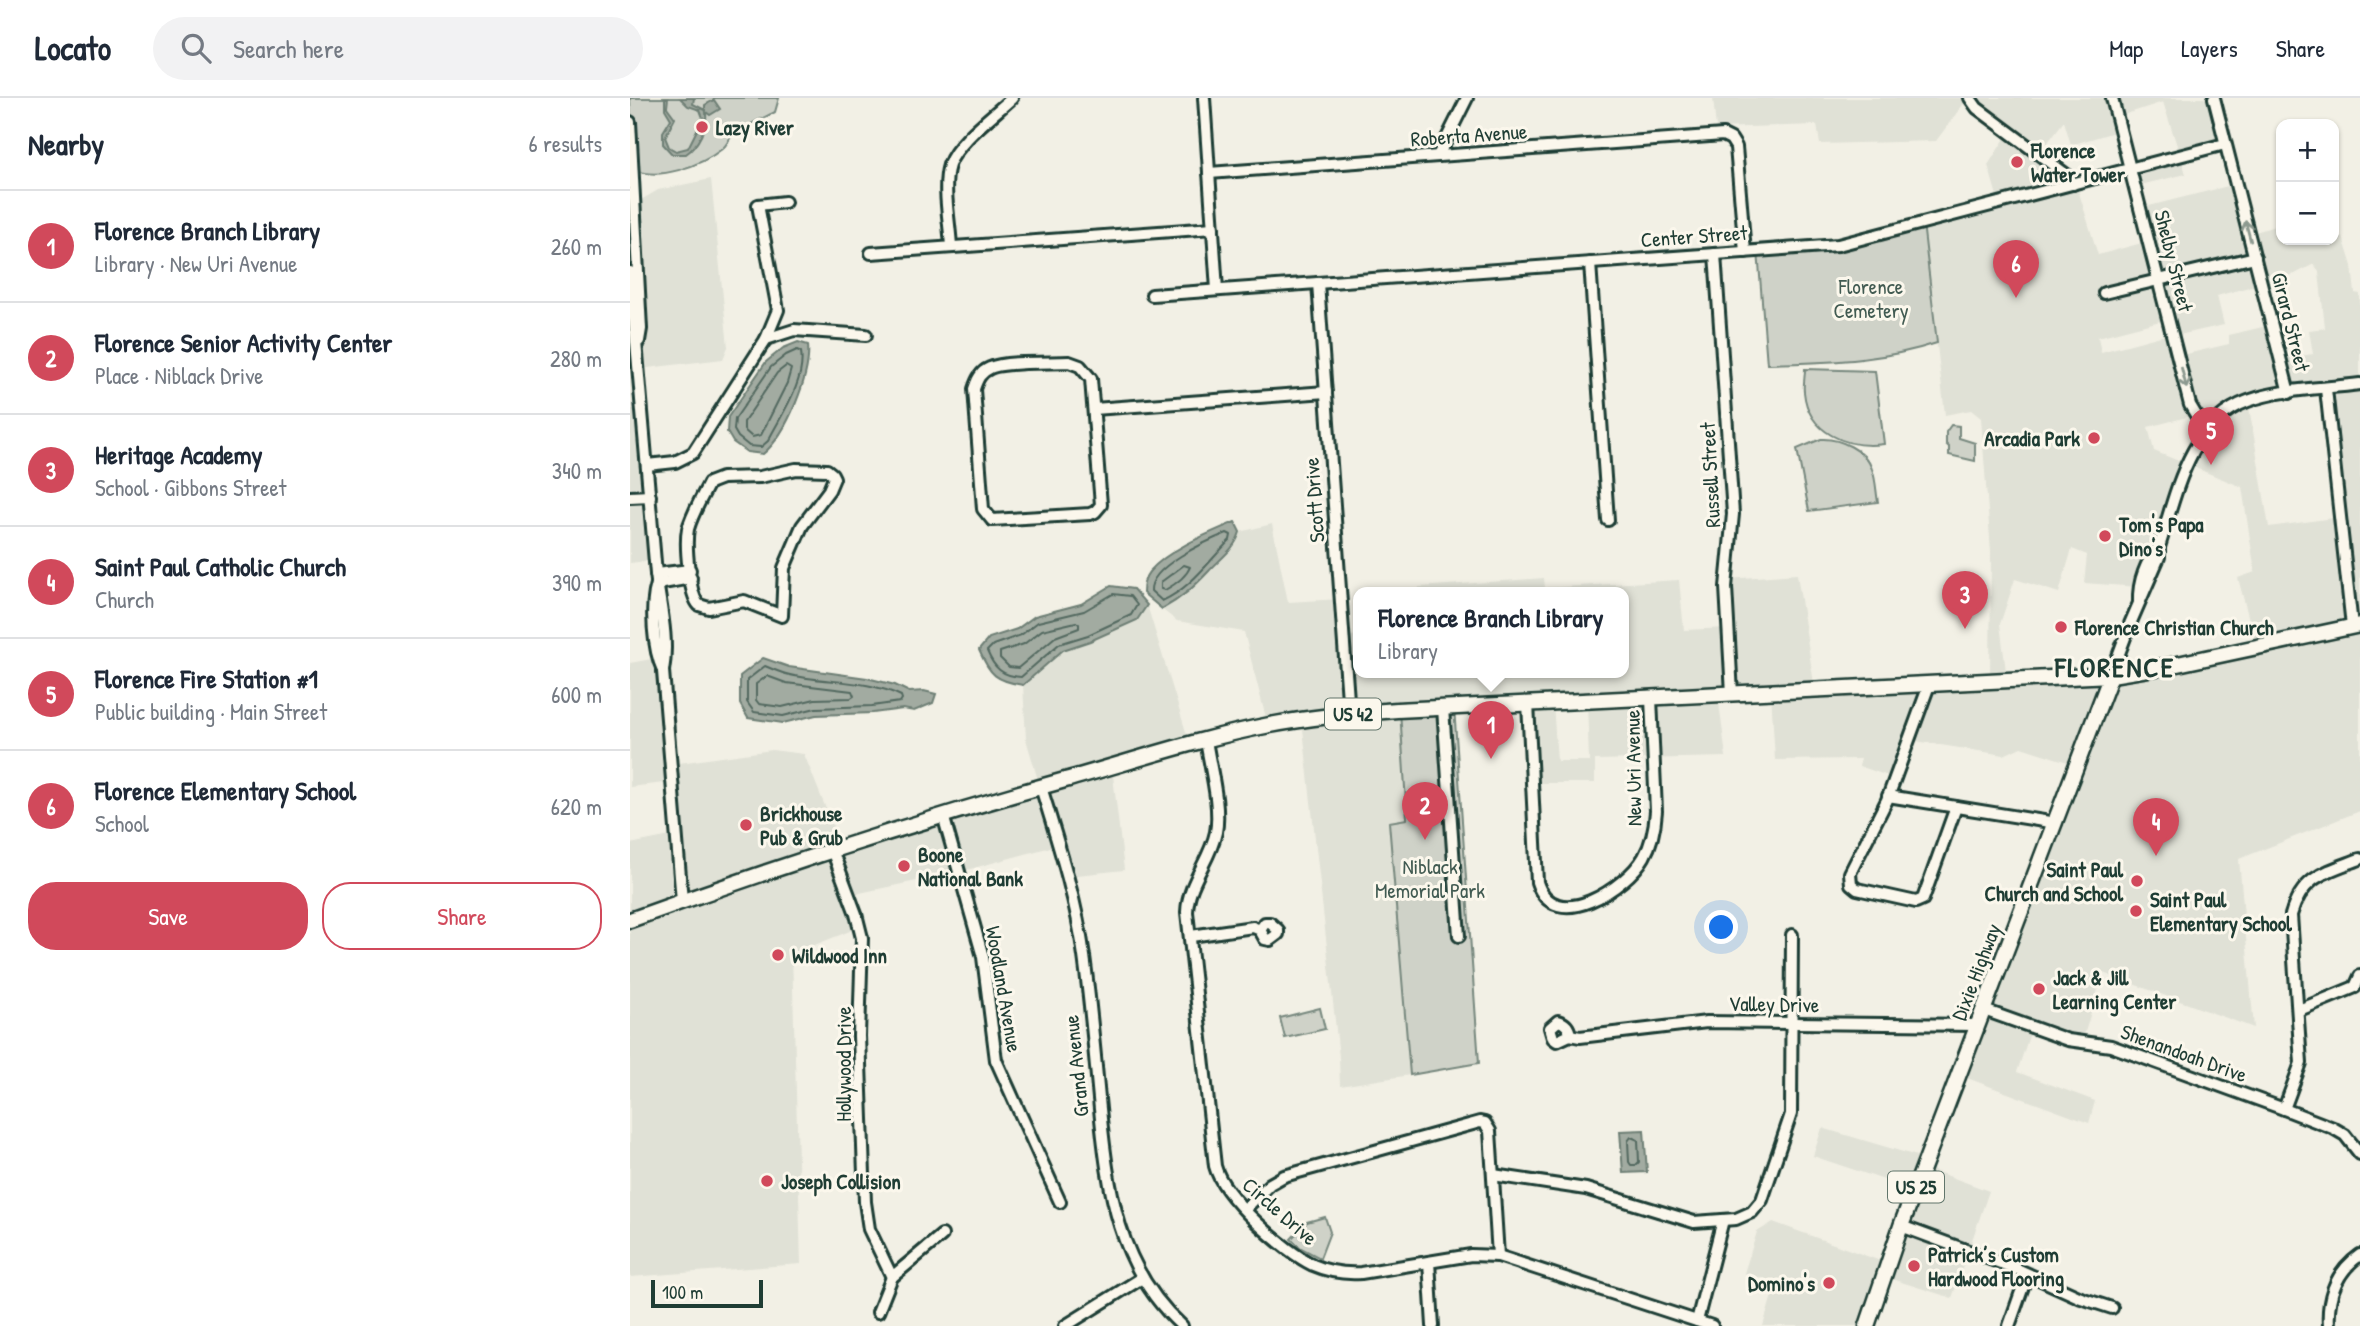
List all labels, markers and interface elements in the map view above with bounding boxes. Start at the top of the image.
search box [153,17,643,80]
text: Locato [35,26,111,70]
icon: search [177,29,215,67]
text: Search here [233,31,344,66]
text: Map [2109,32,2143,64]
text: Layers [2181,32,2238,64]
text: Share [2276,32,2325,64]
place label: Lazy River [716,113,795,143]
street label: Roberta Avenue [1410,116,1528,154]
marker: Lazy River [694,119,710,135]
map controls [2276,119,2339,245]
button: + [2276,119,2339,182]
text: Nearby [28,124,104,164]
text: 6 results [529,128,602,159]
place label: Florence Water Tower [2030,136,2126,189]
marker: Florence Water Tower [2009,154,2025,170]
button: − [2276,182,2339,245]
street label: Shelby Street [2147,207,2201,316]
text: Florence Branch Library [95,213,320,248]
street label: Center Street [1640,218,1749,254]
one-way arrow [2241,221,2254,243]
text: 1 [47,231,55,262]
text: 260 m [551,231,602,262]
pin: 6 [1993,240,2039,298]
text: Library · New Uri Avenue [95,248,297,279]
street label: Girard Street [2265,269,2317,375]
park label: Florence Cemetery [1833,272,1909,325]
text: Florence Senior Activity Center [95,325,392,360]
text: 2 [46,343,56,374]
text: 280 m [550,343,602,374]
text: Place · Niblack Drive [95,360,264,391]
one-way arrow [2178,367,2191,389]
pin: 5 [2188,407,2234,465]
street label: Russell Street [1693,421,1727,528]
place label: Arcadia Park [1984,424,2080,453]
marker: Arcadia Park [2086,430,2102,446]
text: Heritage Academy [95,437,263,472]
text: 3 [46,455,56,486]
text: 340 m [552,455,602,486]
street label: Scott Drive [1297,457,1331,543]
text: School · Gibbons Street [95,472,286,503]
place label: Tom's Papa Dino's [2118,510,2204,563]
marker: Tom's Papa Dino's [2097,528,2113,544]
text: Saint Paul Catholic Church [95,549,346,584]
text: 4 [47,567,55,598]
text: 390 m [552,567,602,598]
pin: 3 [1942,571,1988,629]
text: Church [95,584,154,615]
popup [1353,587,1629,678]
text: Florence Branch Library [1378,600,1604,635]
place label: Florence Christian Church [2074,613,2274,642]
marker: Florence Christian Church [2053,619,2069,635]
text: Library [1378,635,1438,666]
district label: FLORENCE [2054,648,2175,686]
text: Florence Fire Station #1 [95,661,318,696]
text: 5 [46,679,56,710]
text: 600 m [551,679,602,710]
text: Public building · Main Street [95,696,327,727]
road number: US 42 [1325,698,1381,730]
pin: 1 [1468,701,1514,759]
street label: New Uri Avenue [1617,709,1649,827]
text: Florence Elementary School [95,773,356,808]
pin: 2 [1402,782,1448,840]
text: 6 [46,791,56,822]
text: 620 m [551,791,602,822]
pin: 4 [2133,798,2179,856]
place label: Brickhouse Pub & Grub [760,799,844,852]
text: School [95,808,149,839]
marker: Brickhouse Pub & Grub [738,817,754,833]
place label: Boone National Bank [918,840,1023,893]
park label: Niblack Memorial Park [1375,852,1485,905]
place label: Saint Paul Church and School [1985,855,2123,908]
marker: Boone National Bank [896,858,912,874]
marker: Saint Paul Church and School [2129,873,2145,889]
button: Save [28,882,308,950]
button: Share [322,882,602,950]
place label: Saint Paul Elementary School [2150,885,2292,939]
marker: Saint Paul Elementary School [2128,903,2144,919]
your location [1704,910,1738,944]
street label: Dixie Highway [1944,919,2008,1025]
street label: Woodland Avenue [979,924,1029,1054]
place label: Wildwood Inn [792,941,887,970]
marker: Wildwood Inn [770,947,786,963]
place label: Jack & Jill Learning Center [2053,963,2177,1017]
marker: Jack & Jill Learning Center [2031,981,2047,997]
street label: Valley Drive [1728,989,1820,1019]
street label: Hollywood Drive [829,1006,858,1122]
street label: Grand Avenue [1056,1014,1096,1118]
street label: Shenandoah Drive [2117,1017,2251,1089]
place label: Joseph Collision [781,1167,901,1197]
street label: Circle Drive [1236,1170,1324,1252]
road number: US 25 [1888,1172,1944,1203]
marker: Joseph Collision [759,1173,775,1189]
place label: Patrick’s Custom Hardwood Flooring [1928,1240,2064,1294]
marker: Patrick’s Custom Hardwood Flooring [1906,1258,1922,1274]
place label: Domino's [1748,1269,1815,1298]
marker: Domino's [1821,1275,1837,1291]
scale bar [651,1277,763,1309]
text: 100 m [662,1279,703,1305]

